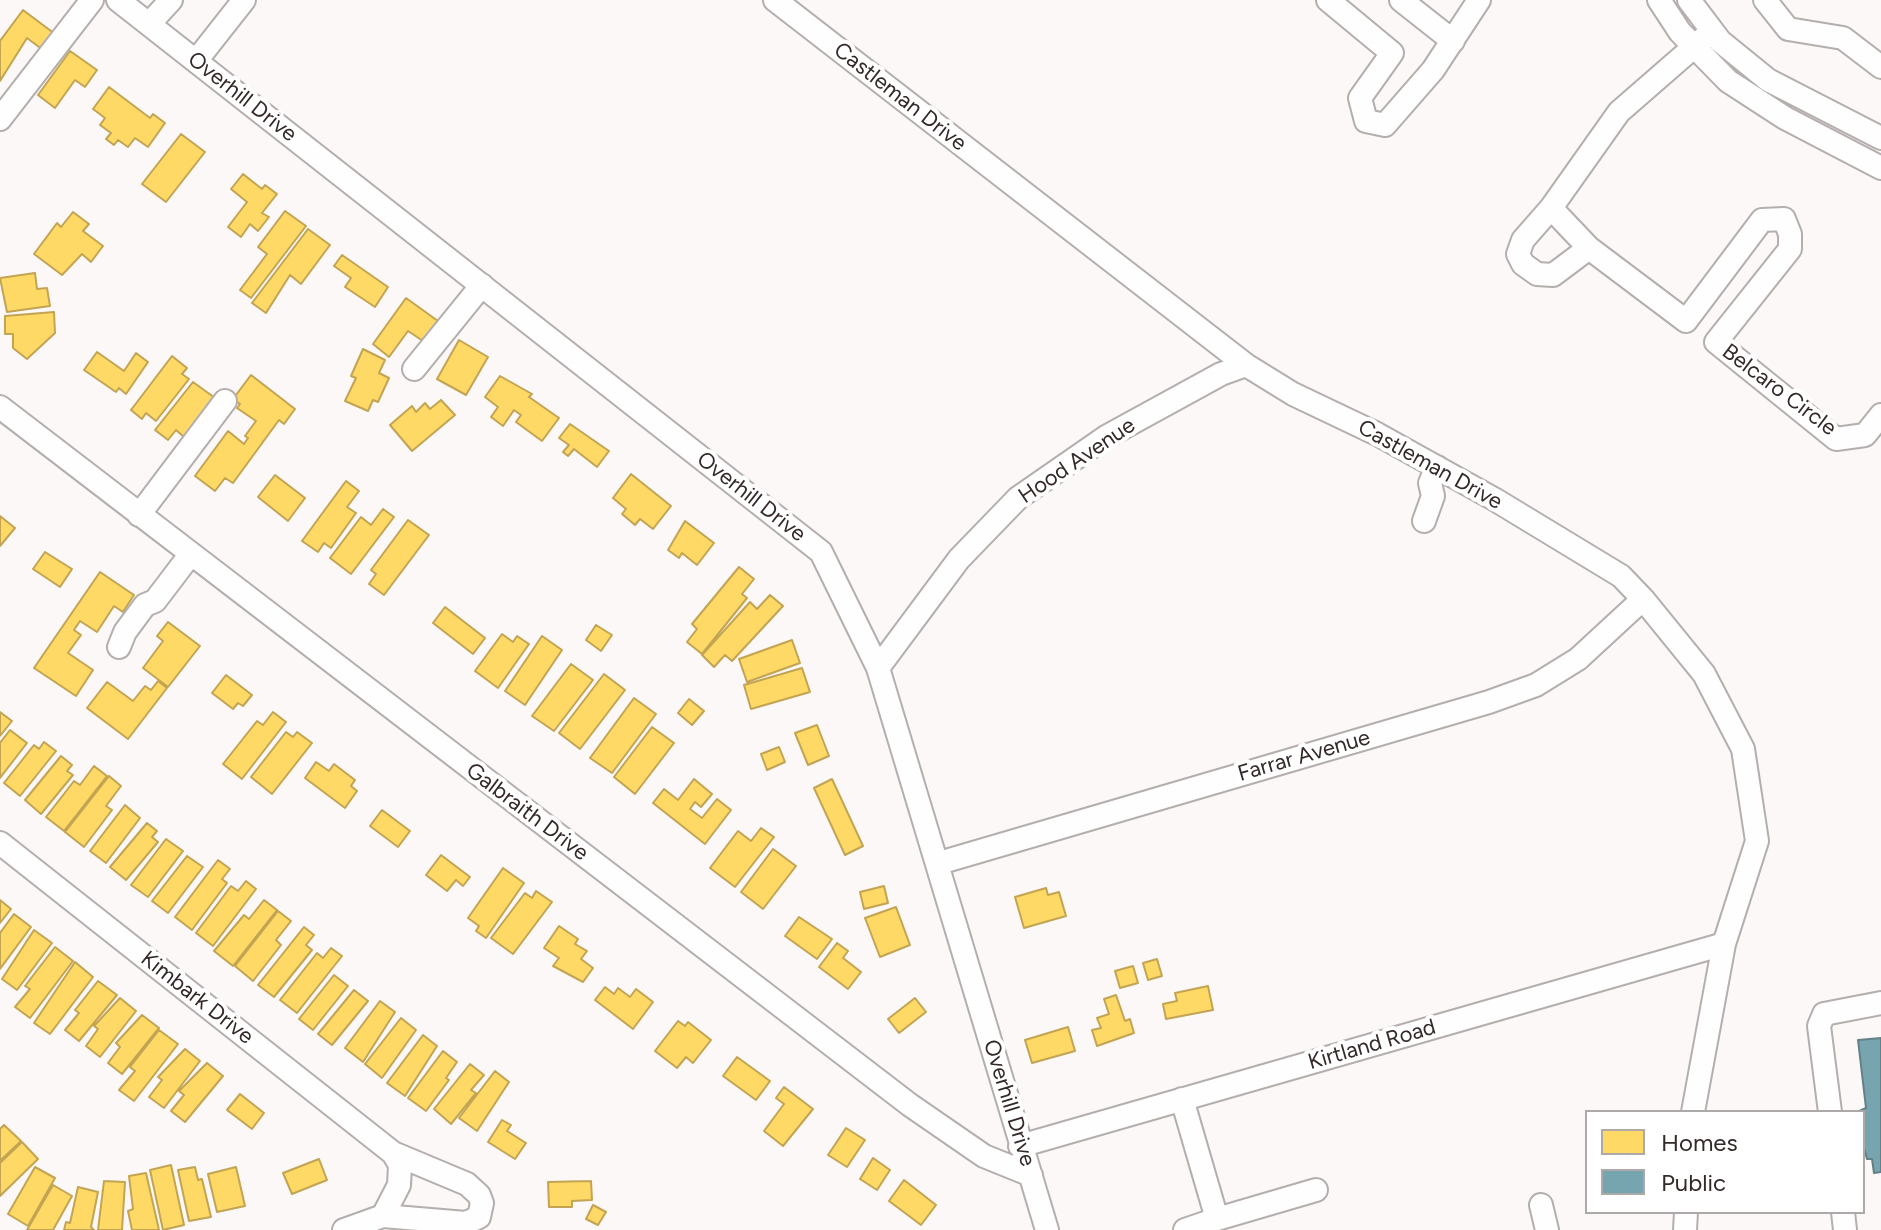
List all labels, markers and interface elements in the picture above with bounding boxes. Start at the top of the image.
street label: Castleman Drive [828,37,972,157]
street label: Overhill Drive [182,46,302,148]
street label: Belcaro Circle [1717,338,1841,442]
street label: Hood Avenue [1014,412,1140,510]
street label: Castleman Drive [1353,414,1507,516]
street label: Overhill Drive [691,446,811,548]
street label: Farrar Avenue [1235,725,1373,787]
street label: Galbraith Drive [461,757,593,867]
street label: Kimbark Drive [135,946,259,1050]
street label: Kirtland Road [1305,1014,1439,1076]
street label: Overhill Drive [977,1036,1041,1170]
legend [1585,1110,1865,1214]
text: Homes [1661,1128,1738,1157]
text: Public [1661,1168,1726,1197]

